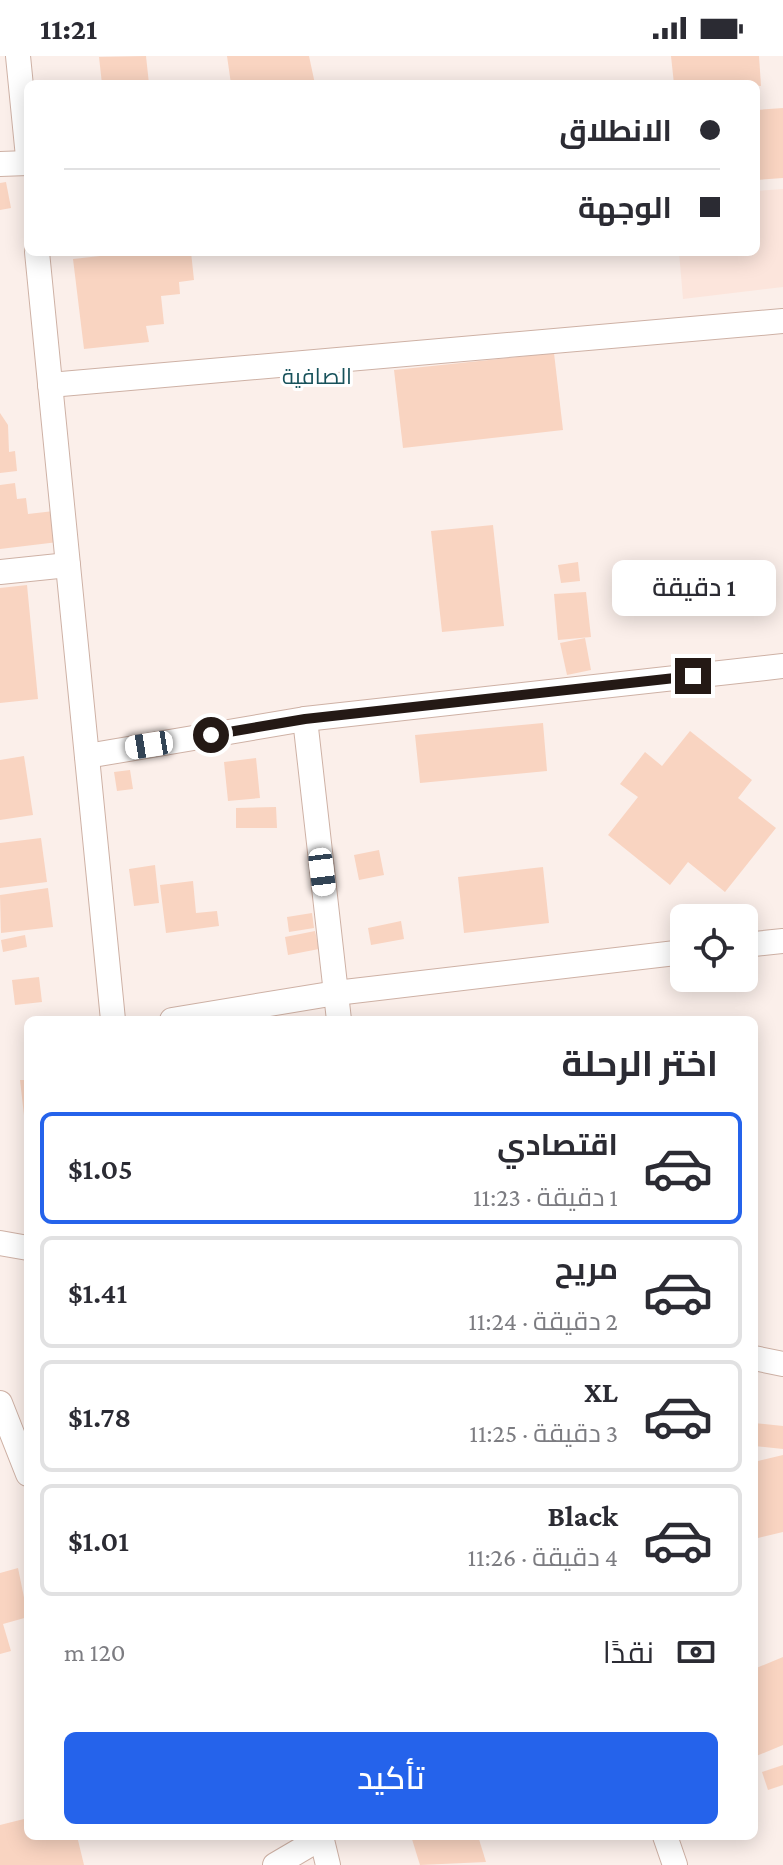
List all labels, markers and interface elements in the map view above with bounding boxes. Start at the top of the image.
text: 11:21 [40,12,97,45]
text: الانطلاق [559,114,672,147]
text: الوجهة [578,191,672,224]
district label: الصافية [282,364,352,389]
callout: 1 دقيقة [611,560,775,616]
text: 1 دقيقة [652,573,736,602]
route end [675,658,711,694]
route start [193,717,229,753]
car [123,729,175,761]
car [307,847,337,897]
map controls [670,904,758,992]
button: locate [670,904,758,992]
text: اختر الرحلة [561,1044,718,1084]
text: اقتصادي [497,1128,618,1161]
icon: car [642,1132,714,1204]
text: $1.05 [68,1152,133,1185]
text: 1 دقيقة · 11:23 [473,1183,618,1212]
text: مريح [555,1252,618,1285]
icon: car [642,1256,714,1328]
text: $1.41 [68,1276,127,1309]
text: 2 دقيقة · 11:24 [468,1307,618,1336]
text: XL [584,1375,618,1408]
icon: car [642,1380,714,1452]
text: $1.78 [68,1400,131,1433]
text: 3 دقيقة · 11:25 [469,1419,618,1448]
text: Black [547,1499,618,1532]
icon: car [642,1504,714,1576]
text: $1.01 [68,1524,129,1557]
text: 4 دقيقة · 11:26 [467,1543,618,1572]
icon: cash [674,1630,718,1674]
text: نقدًا [603,1636,654,1669]
text: 120 m [64,1638,126,1667]
button: تأكيد [64,1732,718,1824]

